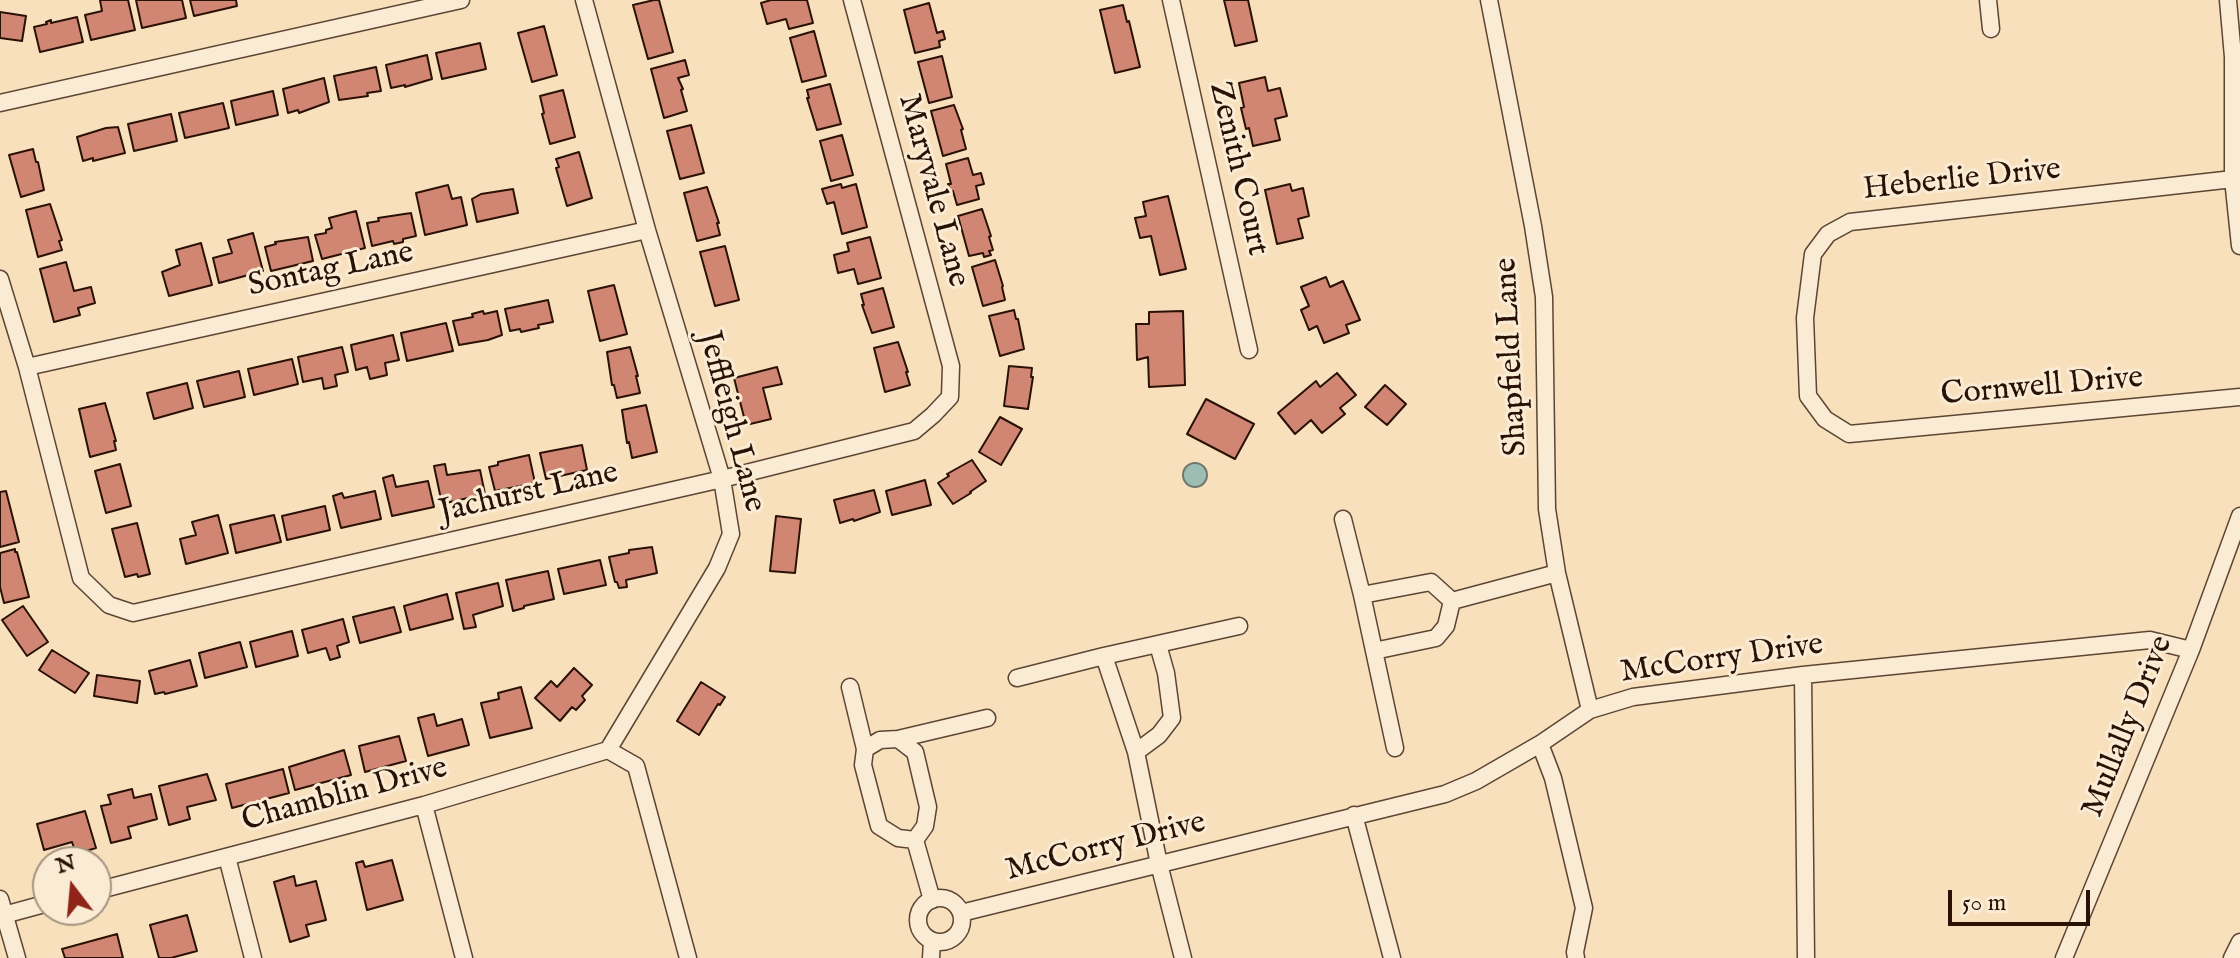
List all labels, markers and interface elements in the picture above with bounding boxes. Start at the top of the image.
street label: Zenith Court [1198,78,1276,260]
street label: Maryvale Lane [888,90,976,292]
street label: Heberlie Drive [1861,152,2063,210]
street label: Sontag Lane [245,235,417,307]
street label: Shapfield Lane [1489,257,1537,457]
street label: Jeffleigh Lane [687,328,773,516]
street label: Cornwell Drive [1939,360,2145,416]
street label: Jachurst Lane [436,455,622,533]
street label: McCorry Drive [1618,627,1826,693]
street label: Mullally Drive [2075,631,2183,823]
street label: Chamblin Drive [238,750,452,842]
street label: McCorry Drive [1002,805,1210,891]
north arrow [32,846,112,926]
text: N [53,849,79,881]
scale bar [1952,874,2094,924]
text: 50 m [1962,888,2006,919]

